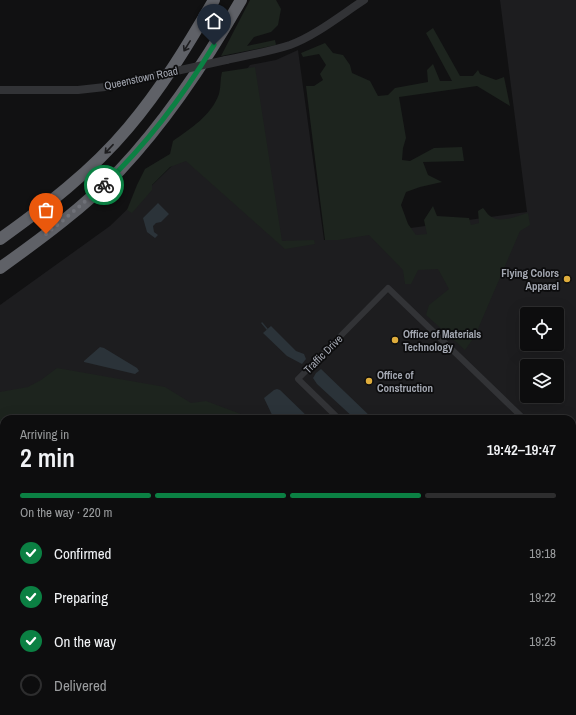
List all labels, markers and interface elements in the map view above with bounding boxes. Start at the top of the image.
pin [197,4,231,45]
icon: home [203,10,225,32]
one-way arrow [183,40,191,51]
street label: Queenstown Road [103,63,179,93]
one-way arrow [104,144,113,154]
courier [84,165,124,205]
icon: bike [93,174,115,196]
pin [29,193,63,234]
icon: bag [35,199,57,221]
place label: Flying Colors Apparel [501,266,559,293]
marker: Flying Colors Apparel [562,274,572,284]
map controls [520,307,564,403]
button: locate [520,307,564,351]
place label: Office of Materials Technology [403,327,481,354]
street label: Traffic Drive [301,332,345,376]
marker: Office of Materials Technology [390,335,400,345]
button: layers [520,359,564,403]
place label: Office of Construction [377,368,433,395]
marker: Office of Construction [364,376,374,386]
text: Arriving in [20,426,69,443]
text: 19:42–19:47 [487,439,556,460]
text: 2 min [20,440,75,475]
text: On the way · 220 m [20,504,112,521]
icon: check [20,542,42,564]
text: Confirmed [54,543,111,564]
text: 19:18 [529,545,556,562]
icon: check [20,586,42,608]
text: Preparing [54,587,108,608]
text: 19:22 [529,589,556,606]
icon: check [20,630,42,652]
text: On the way [54,631,116,652]
text: 19:25 [529,633,556,650]
text: Delivered [54,675,107,696]

